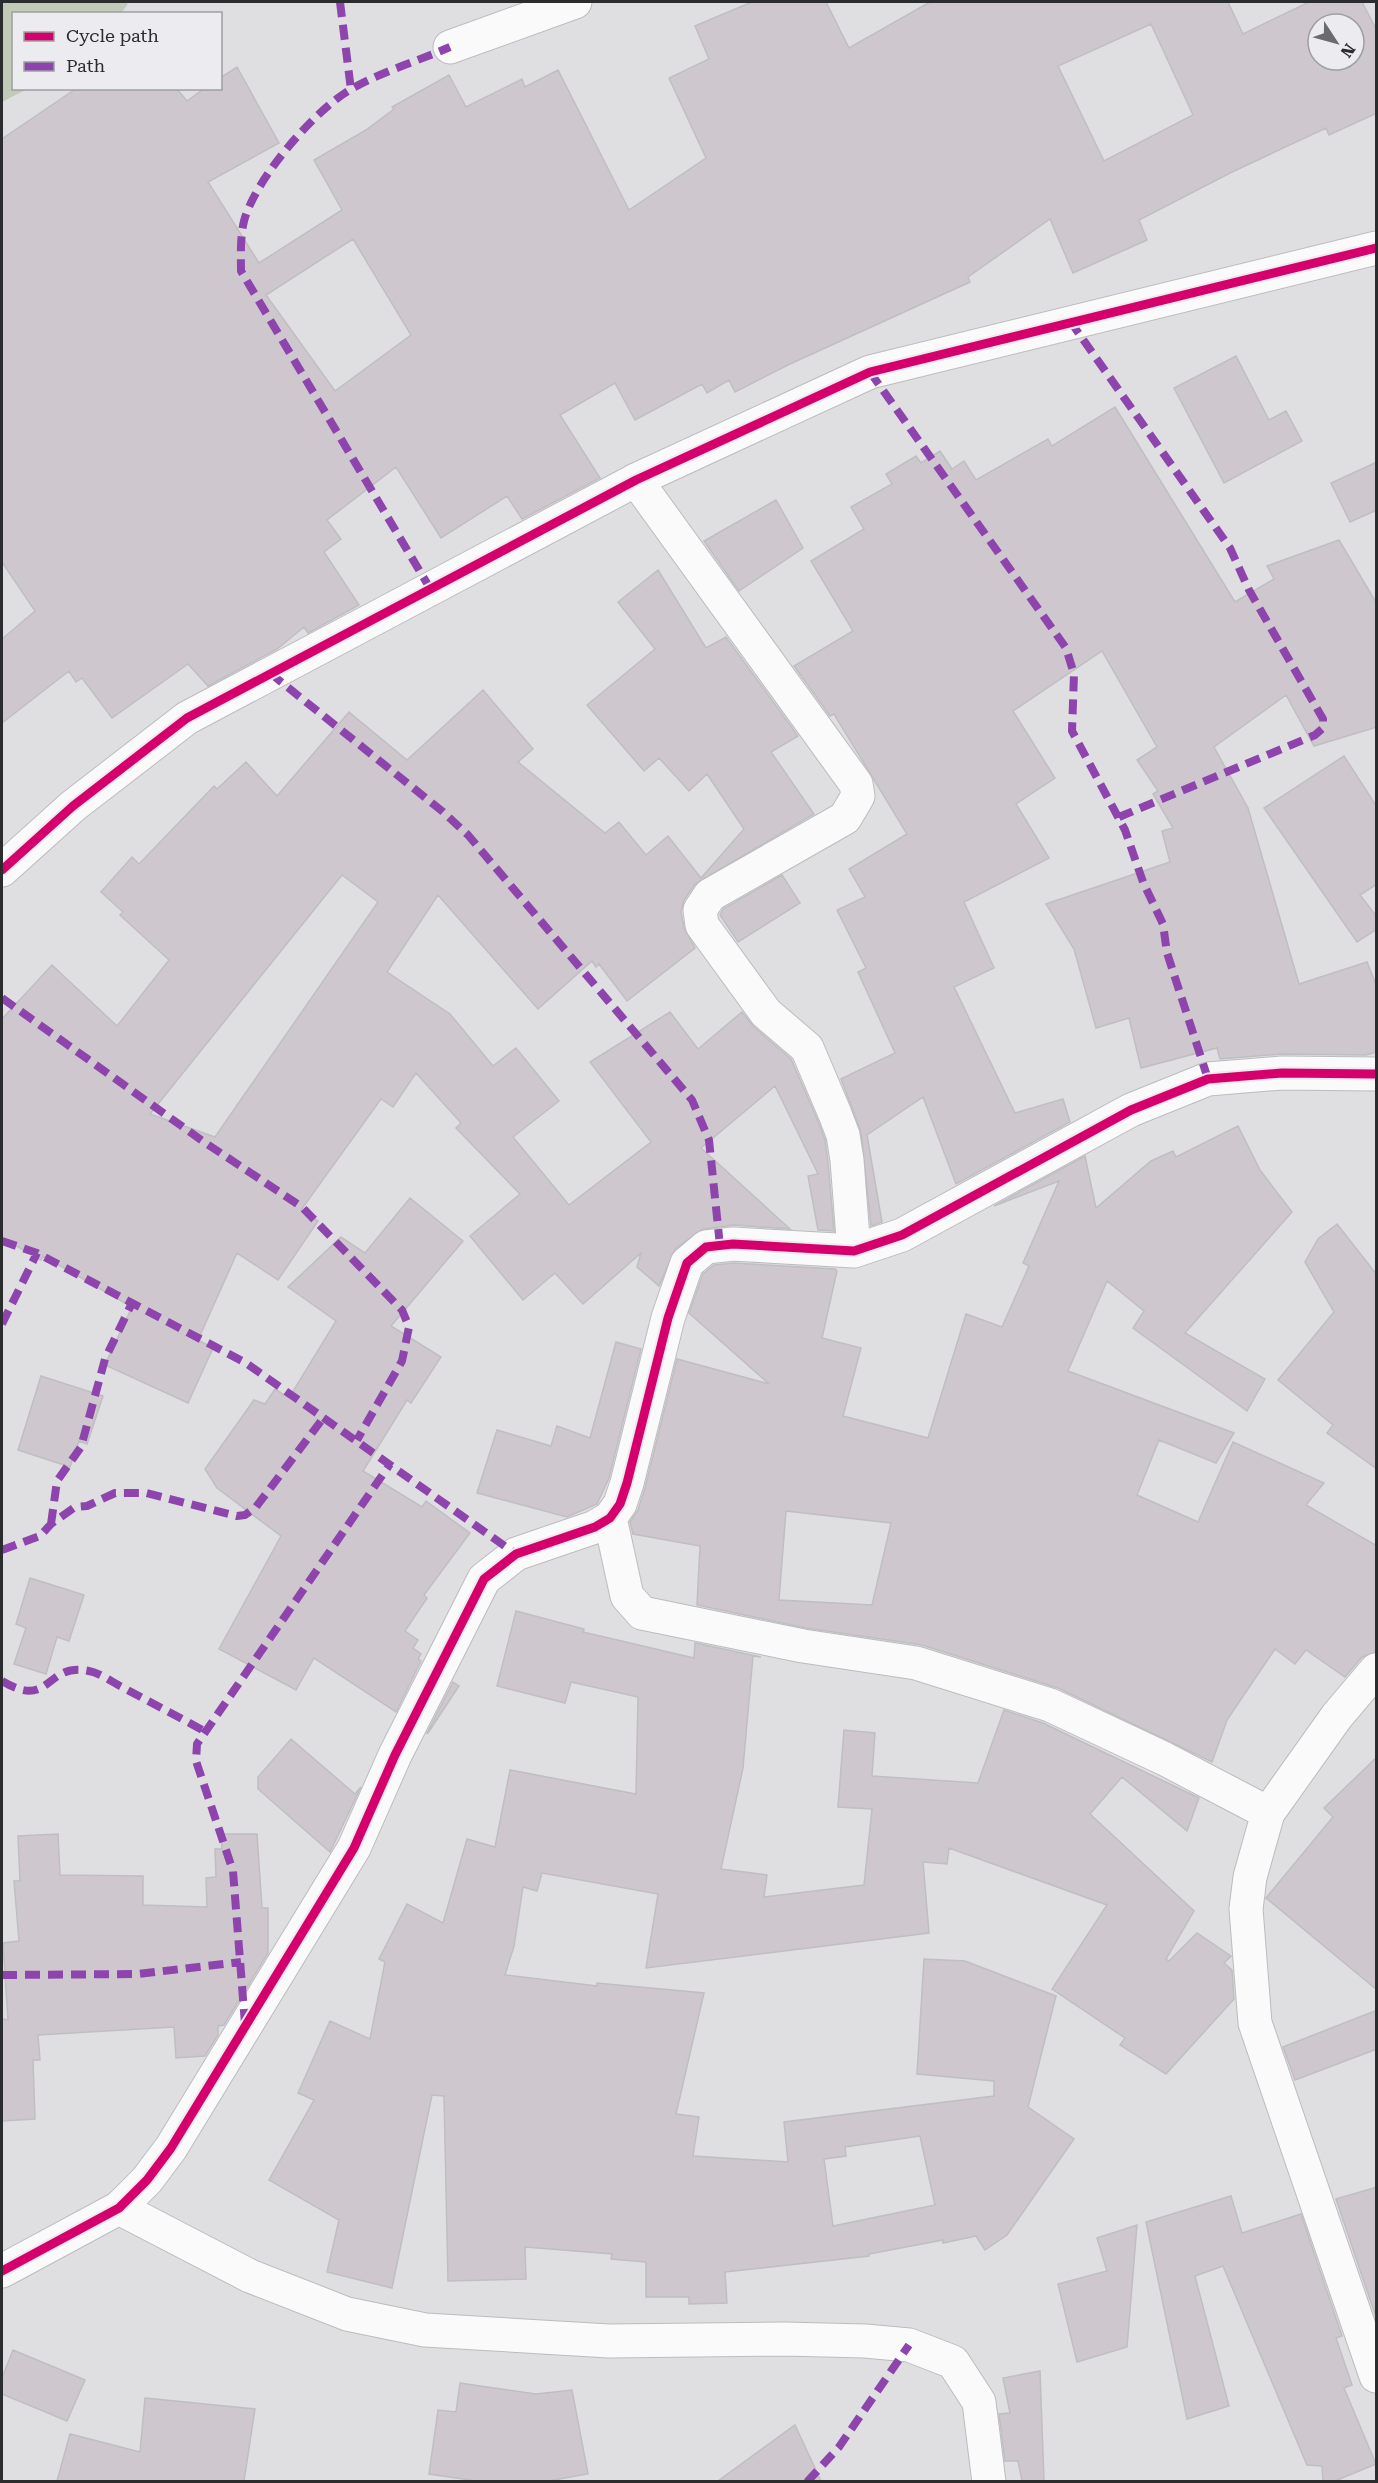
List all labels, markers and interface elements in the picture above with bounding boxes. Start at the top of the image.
legend [12,12,222,90]
north arrow [1306,12,1366,72]
text: Cycle path [66,25,159,46]
text: N [1336,40,1359,61]
text: Path [66,55,105,76]

